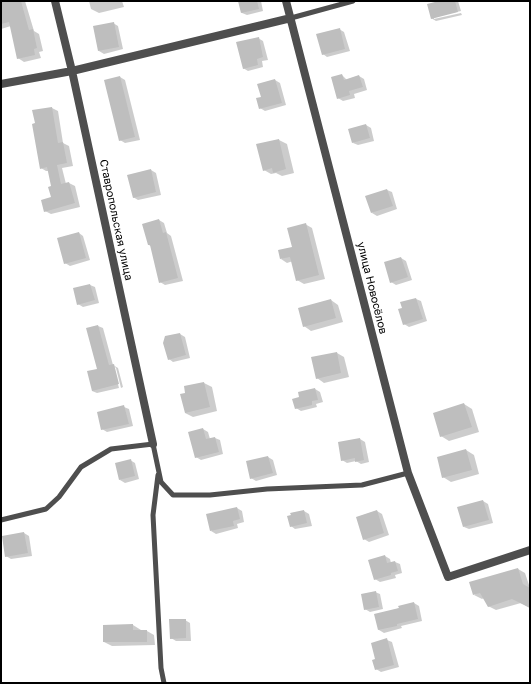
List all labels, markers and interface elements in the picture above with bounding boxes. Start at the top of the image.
street label: Ставропольская улица [97,158,135,282]
street label: улица Новосёлов [354,241,390,335]

